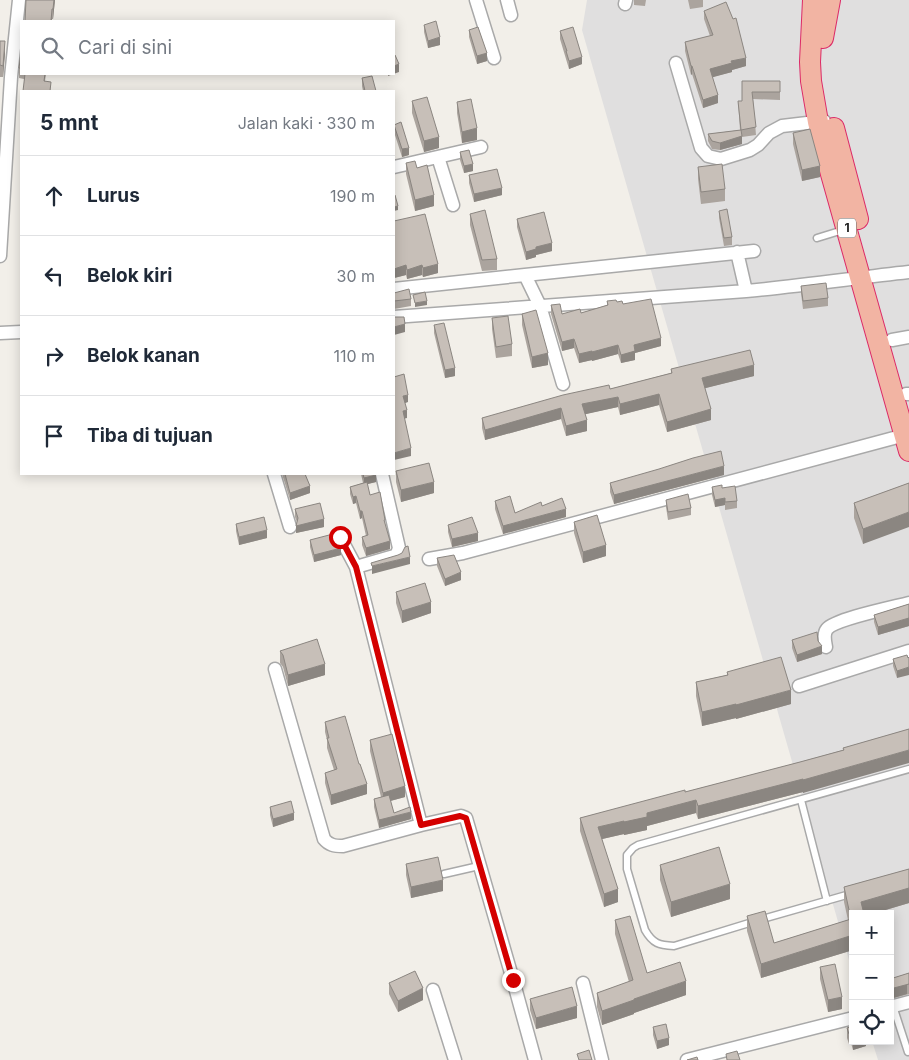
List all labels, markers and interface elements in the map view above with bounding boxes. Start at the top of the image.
search box [20,20,395,75]
icon: search [38,34,66,62]
text: Cari di sini [78,36,172,59]
text: 5 mnt [40,110,98,135]
text: Jalan kaki · 330 m [238,113,375,133]
icon: ahead [40,182,68,210]
text: Lurus [87,184,140,207]
text: 190 m [330,186,375,206]
road number: 1 [838,218,856,238]
icon: left [40,262,68,290]
text: Belok kiri [87,264,172,287]
text: 30 m [337,266,375,286]
icon: right [40,342,68,370]
text: Belok kanan [87,344,200,367]
text: 110 m [333,346,375,366]
icon: arrive [40,422,68,450]
text: Tiba di tujuan [87,424,213,447]
route start [329,526,352,549]
map controls [849,910,894,1045]
button: + [849,910,894,955]
button: − [849,955,894,1000]
route end [502,969,525,992]
button: locate [849,1000,894,1045]

